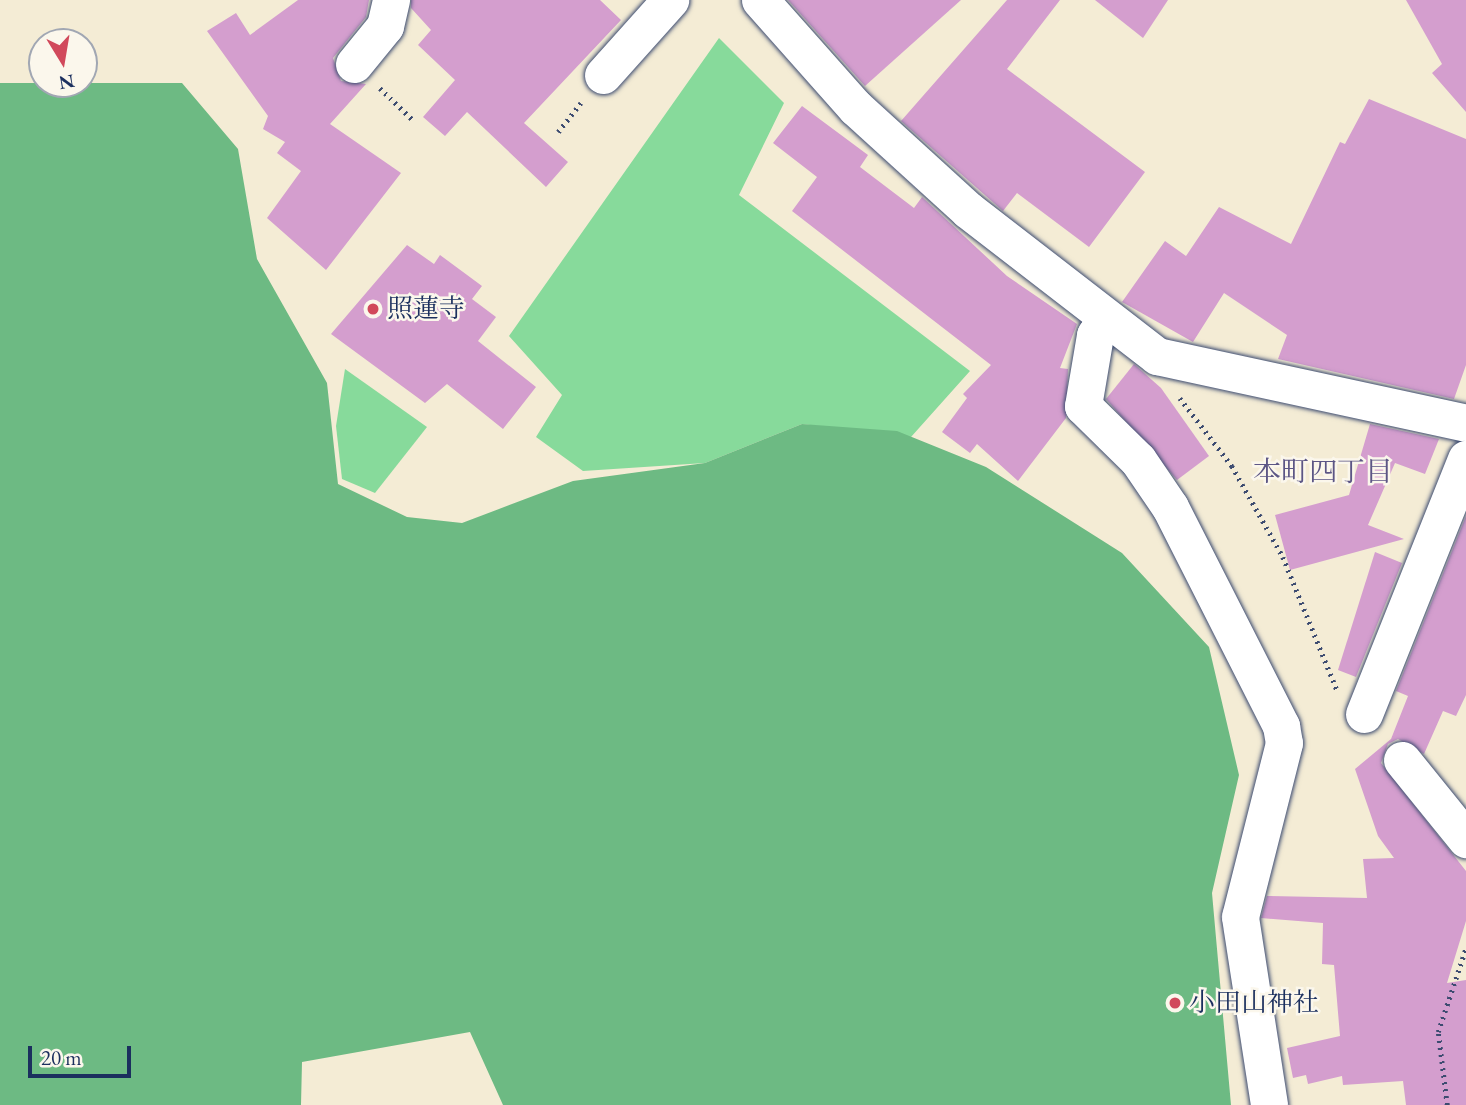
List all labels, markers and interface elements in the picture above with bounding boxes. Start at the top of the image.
north arrow [28,28,98,98]
text: N [57,68,77,96]
place label: 照蓮寺 [387,293,465,325]
marker: 照蓮寺 [365,301,381,317]
district label: 本町四丁目 [1253,454,1393,488]
place label: 小田山神社 [1189,987,1319,1019]
marker: 小田山神社 [1167,995,1183,1011]
scale bar [32,1032,135,1076]
text: 20 m [41,1044,82,1071]

